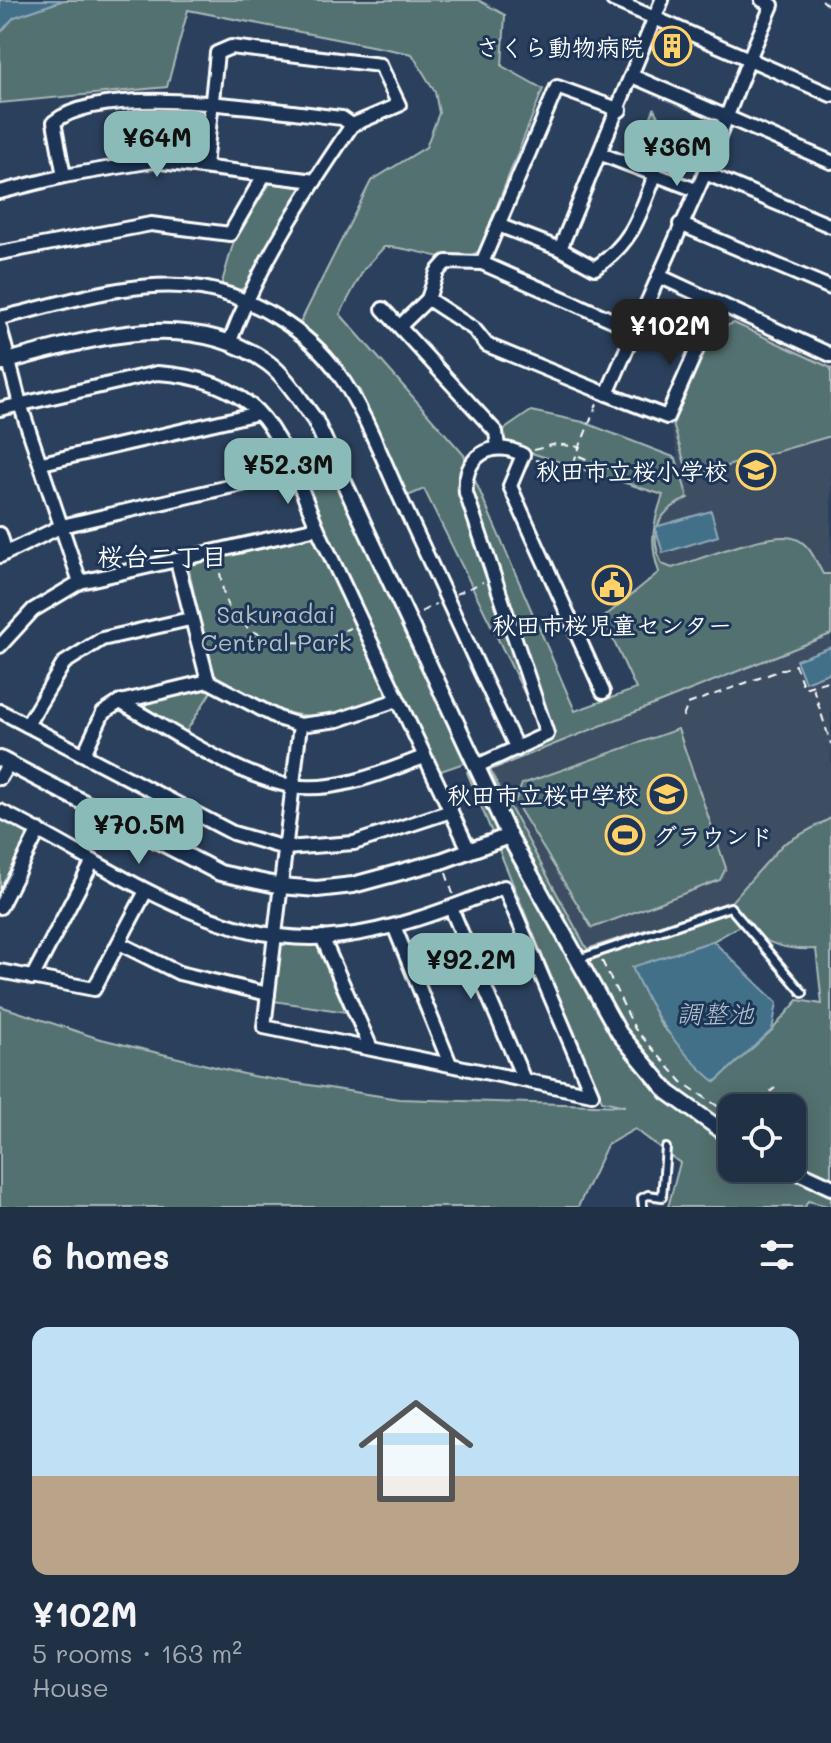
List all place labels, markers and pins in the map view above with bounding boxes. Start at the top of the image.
building icon: さくら動物病院 [651,25,693,67]
place label: さくら動物病院 [476,31,644,62]
pin: ¥64M [110,111,204,179]
pin: ¥36M [630,120,724,188]
pin: ¥102M [614,299,726,367]
pin: ¥52.3M [223,438,353,506]
school or university icon: 秋田市立桜小学校 [735,449,777,491]
place label: 秋田市立桜小学校 [536,455,728,486]
public building icon: 秋田市桜児童センター [591,564,633,606]
place label: 秋田市桜児童センター [492,609,732,640]
school or university icon: 秋田市立桜中学校 [646,773,688,815]
place label: 秋田市立桜中学校 [447,779,639,810]
pin: ¥70.5M [74,798,204,866]
sports icon: グラウンド [604,814,646,856]
place label: グラウンド [653,820,773,851]
pin: ¥92.2M [406,933,536,1001]

